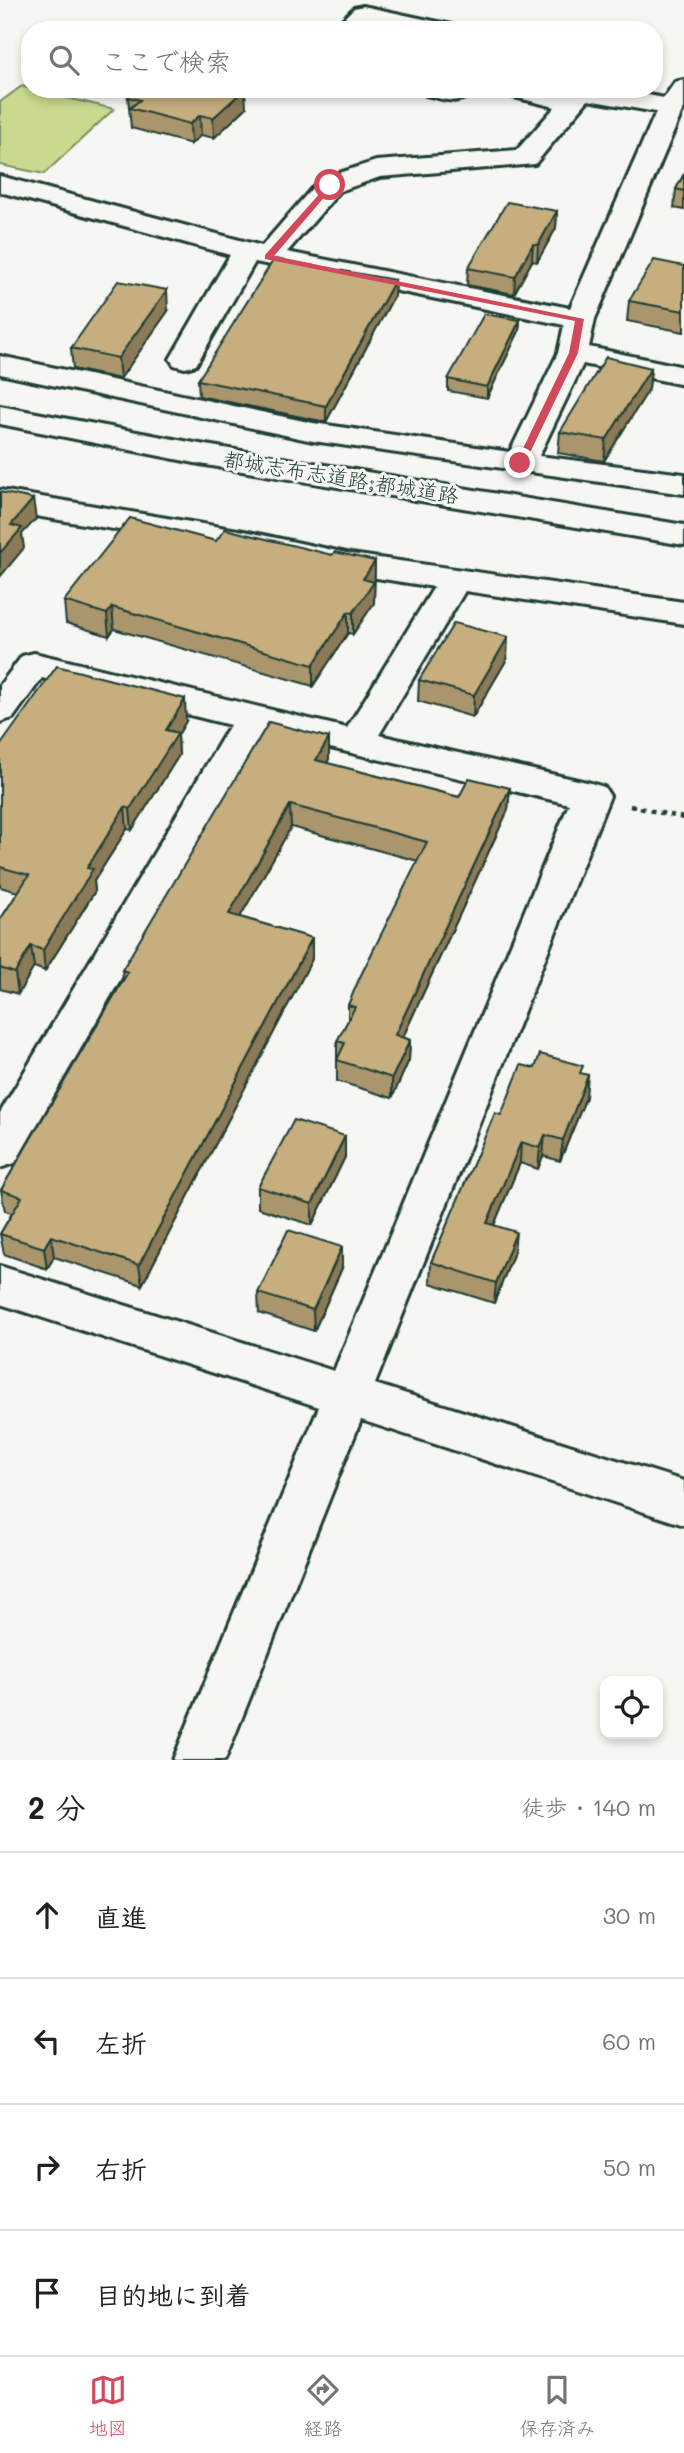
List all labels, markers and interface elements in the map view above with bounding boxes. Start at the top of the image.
search box [21,21,663,98]
icon: search [45,41,83,79]
text: ここで検索 [101,44,231,78]
route start [314,169,345,200]
street label: 都城志布志道路;都城道路 [222,445,461,508]
route end [504,447,535,478]
map controls [600,1676,663,1739]
button: locate [600,1676,663,1739]
text: 2 分 [28,1787,86,1827]
text: 徒歩 · 140 m [522,1792,656,1822]
icon: ahead [28,1896,66,1934]
text: 直進 [95,1900,147,1934]
text: 30 m [603,1900,656,1930]
icon: left [28,2022,66,2060]
text: 左折 [95,2026,147,2060]
text: 60 m [602,2026,656,2056]
icon: right [28,2148,66,2186]
text: 右折 [95,2152,147,2186]
text: 50 m [603,2152,656,2182]
icon: arrive [28,2274,66,2312]
text: 目的地に到着 [95,2278,251,2312]
tab: 地図 [89,2371,127,2440]
tab: 経路 [304,2371,342,2440]
tab: 保存済み [519,2371,595,2440]

